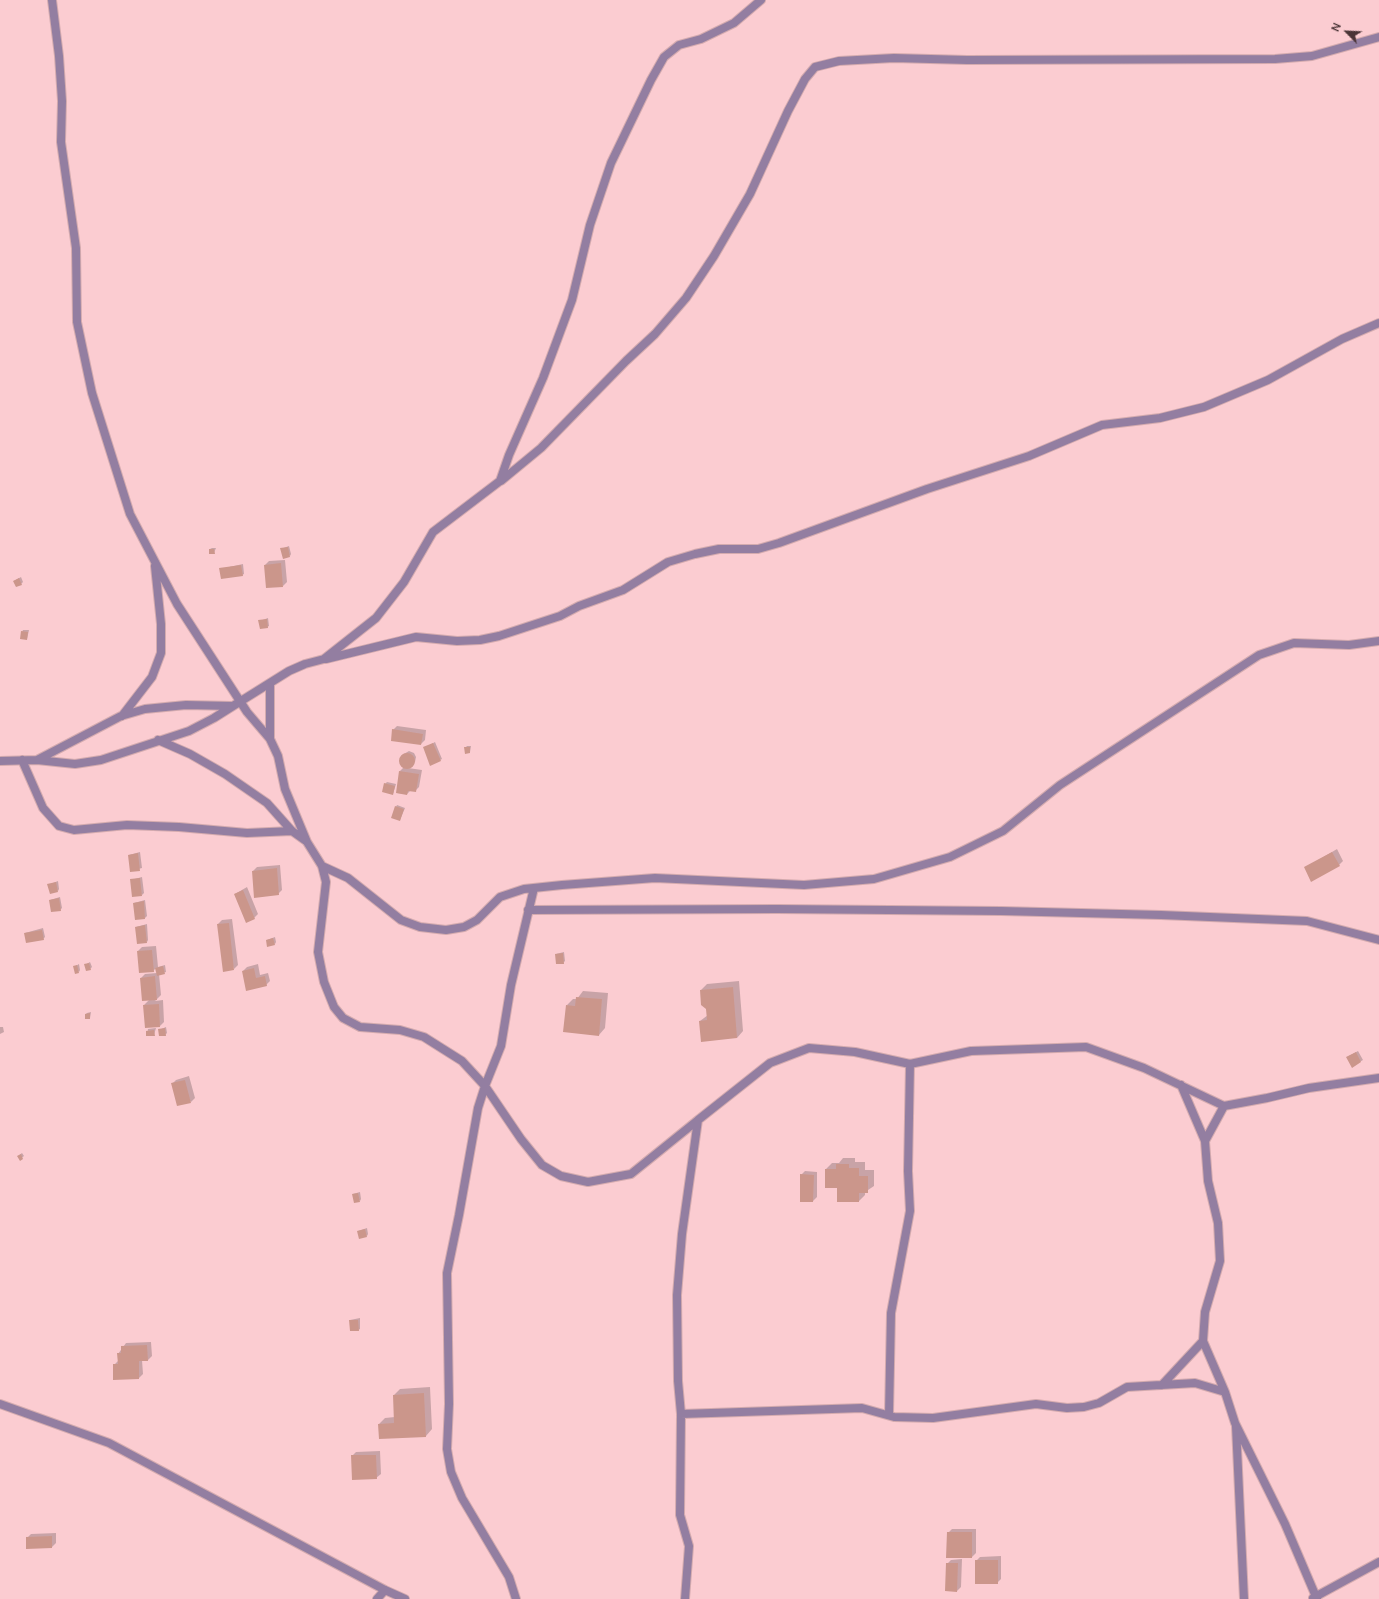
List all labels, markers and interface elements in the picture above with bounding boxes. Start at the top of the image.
north arrow [1327,12,1367,52]
text: N [1327,20,1344,34]

